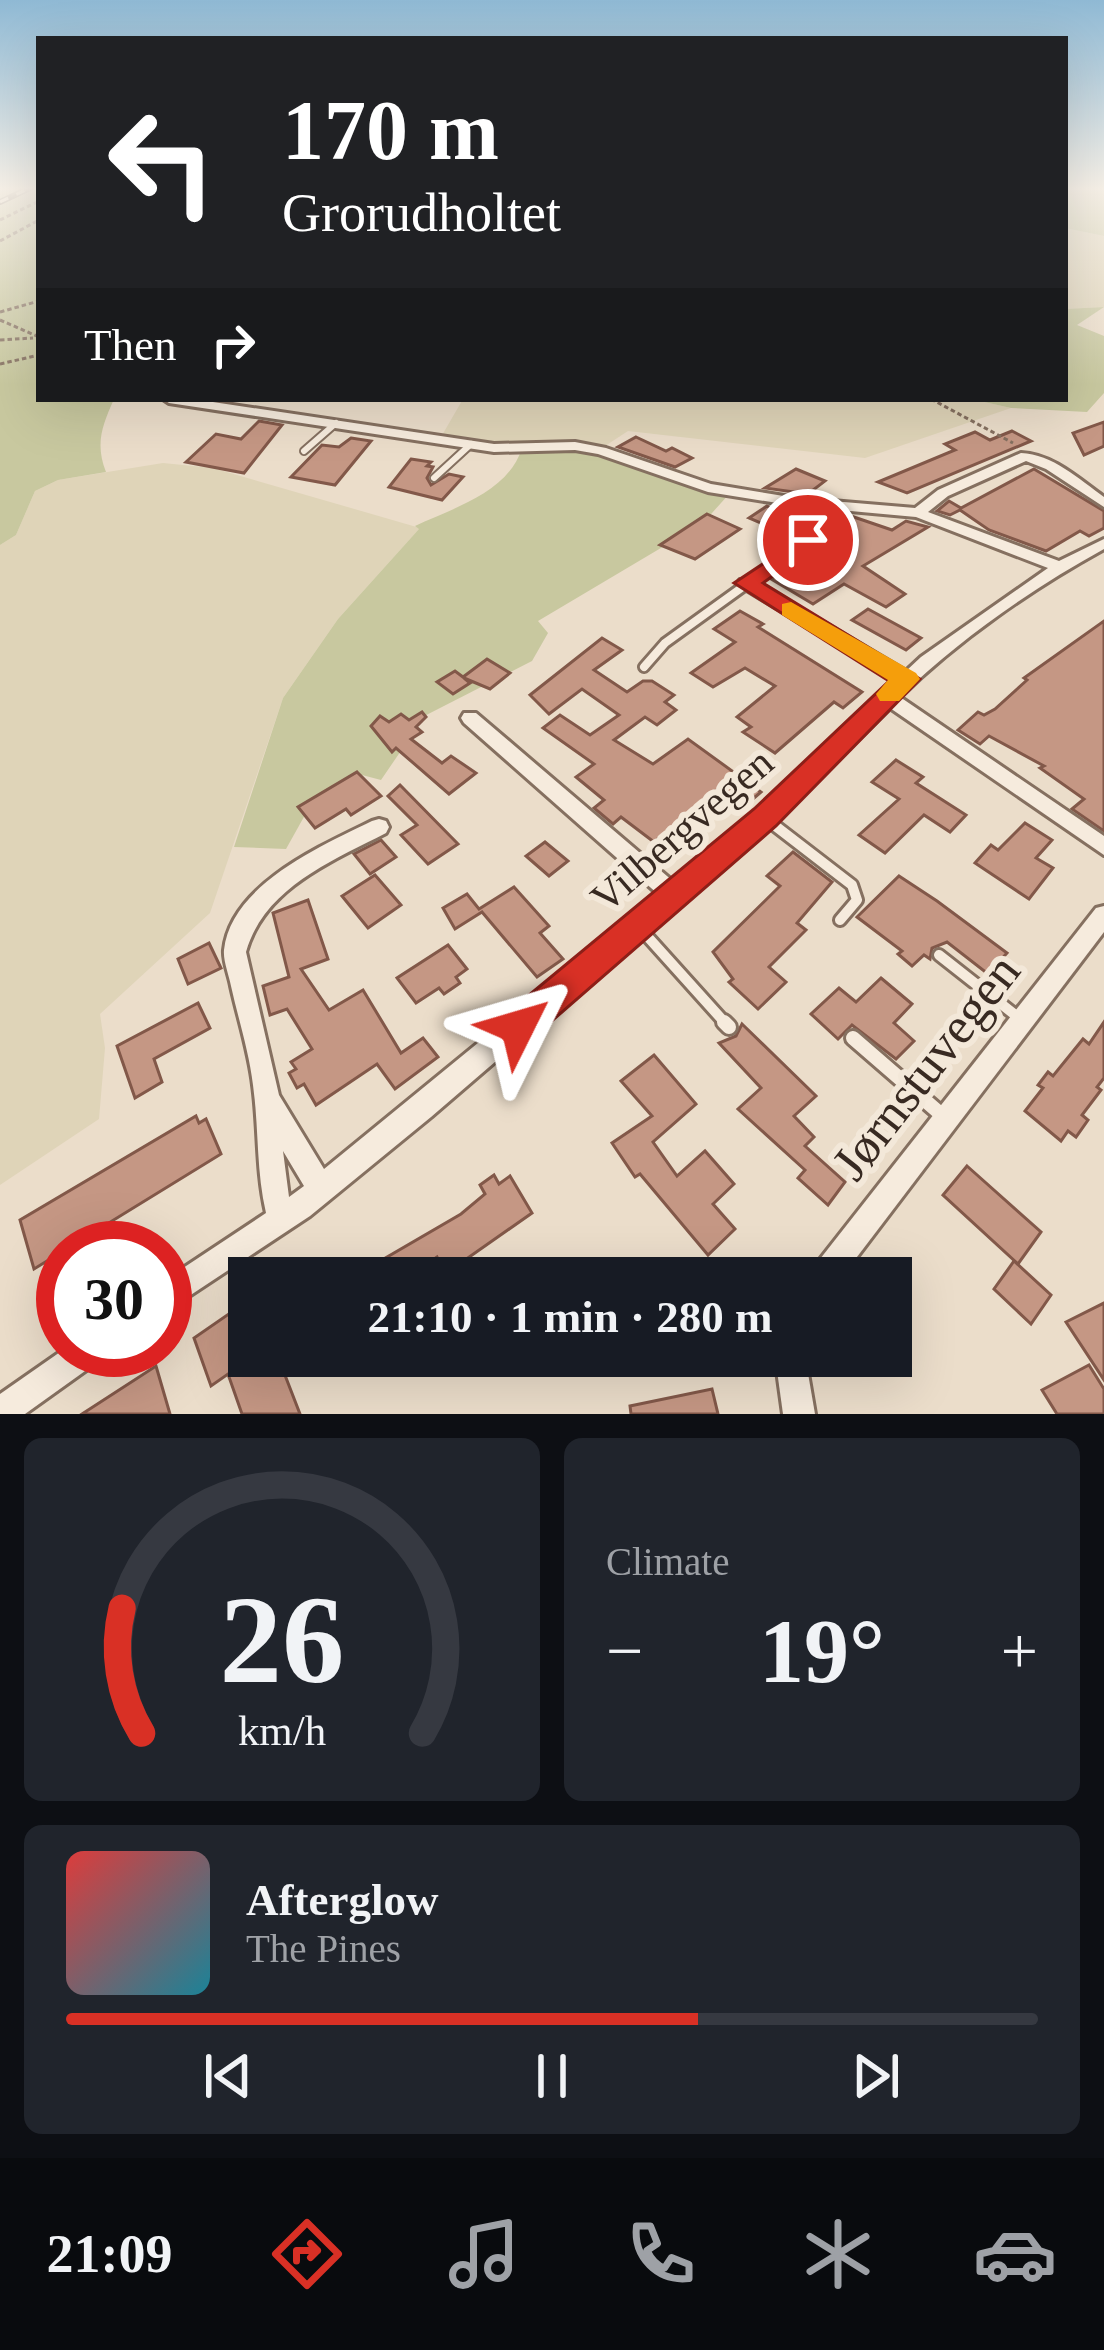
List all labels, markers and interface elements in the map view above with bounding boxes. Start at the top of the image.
icon: left [84,84,240,240]
text: 170 m [282,84,499,177]
text: Grorudholtet [282,183,561,243]
icon: right [200,312,266,378]
text: Then [84,320,176,370]
pin [757,489,859,591]
icon: arrive [775,507,841,573]
street label: Vilbergvegen [582,739,782,921]
street label: Jørnstuvegen [821,944,1031,1190]
position arrow [455,964,581,1090]
speed limit sign: 30 [36,1221,192,1377]
text: 21:10 · 1 min · 280 m [368,1292,773,1342]
text: Climate [606,1540,729,1583]
text: 26 [220,1571,344,1709]
text: 19° [759,1602,885,1701]
text: − [606,1614,643,1687]
text: + [1001,1614,1038,1687]
text: km/h [238,1706,326,1753]
text: Afterglow [246,1875,438,1925]
text: The Pines [246,1927,401,1970]
icon: previous [195,2043,261,2109]
icon: pause [519,2043,585,2109]
icon: next [843,2043,909,2109]
icon: directions [265,2212,349,2296]
icon: music [442,2212,526,2296]
icon: phone [619,2212,703,2296]
icon: climate [796,2212,880,2296]
icon: car [973,2212,1057,2296]
text: 21:09 [47,2224,172,2284]

